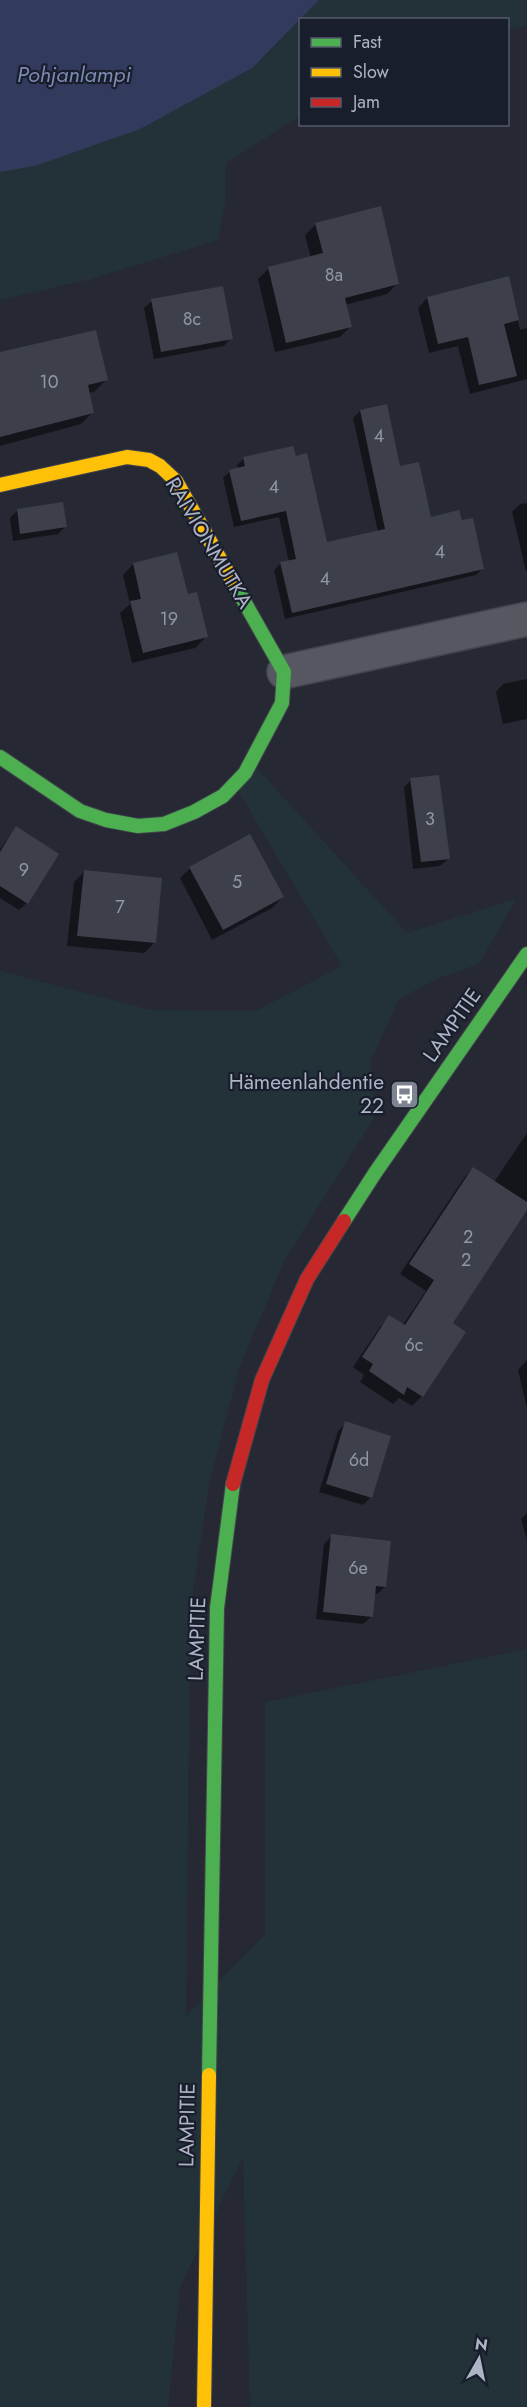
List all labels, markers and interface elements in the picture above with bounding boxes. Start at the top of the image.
legend [299,18,509,126]
text: Fast [353,29,382,55]
water label: Pohjanlampi [17,58,131,90]
text: Slow [353,59,390,85]
text: Jam [351,89,380,115]
house number: 8a [325,262,343,288]
house number: 8c [183,306,201,332]
house number: 10 [40,369,59,395]
house number: 4 [374,423,384,449]
street label: RAIVIONMUTKA [158,472,260,614]
house number: 4 [269,474,279,500]
house number: 4 [435,539,445,565]
house number: 4 [320,566,330,592]
house number: 19 [160,606,178,632]
house number: 3 [425,806,435,832]
house number: 9 [19,857,29,883]
house number: 5 [232,869,242,895]
house number: 7 [115,894,125,920]
street label: LAMPITIE [416,982,488,1068]
place label: Hämeenlahdentie 22 [229,1067,384,1121]
bus stop icon: Hämeenlahdentie 22 [389,1078,421,1110]
house number: 2 [463,1224,473,1250]
house number: 2 [461,1247,471,1273]
house number: 6c [405,1332,423,1358]
house number: 6d [349,1447,369,1473]
house number: 6e [348,1555,368,1581]
street label: LAMPITIE [181,1596,213,1682]
street label: LAMPITIE [171,2083,203,2167]
north arrow [449,2329,509,2389]
text: N [473,2332,489,2357]

